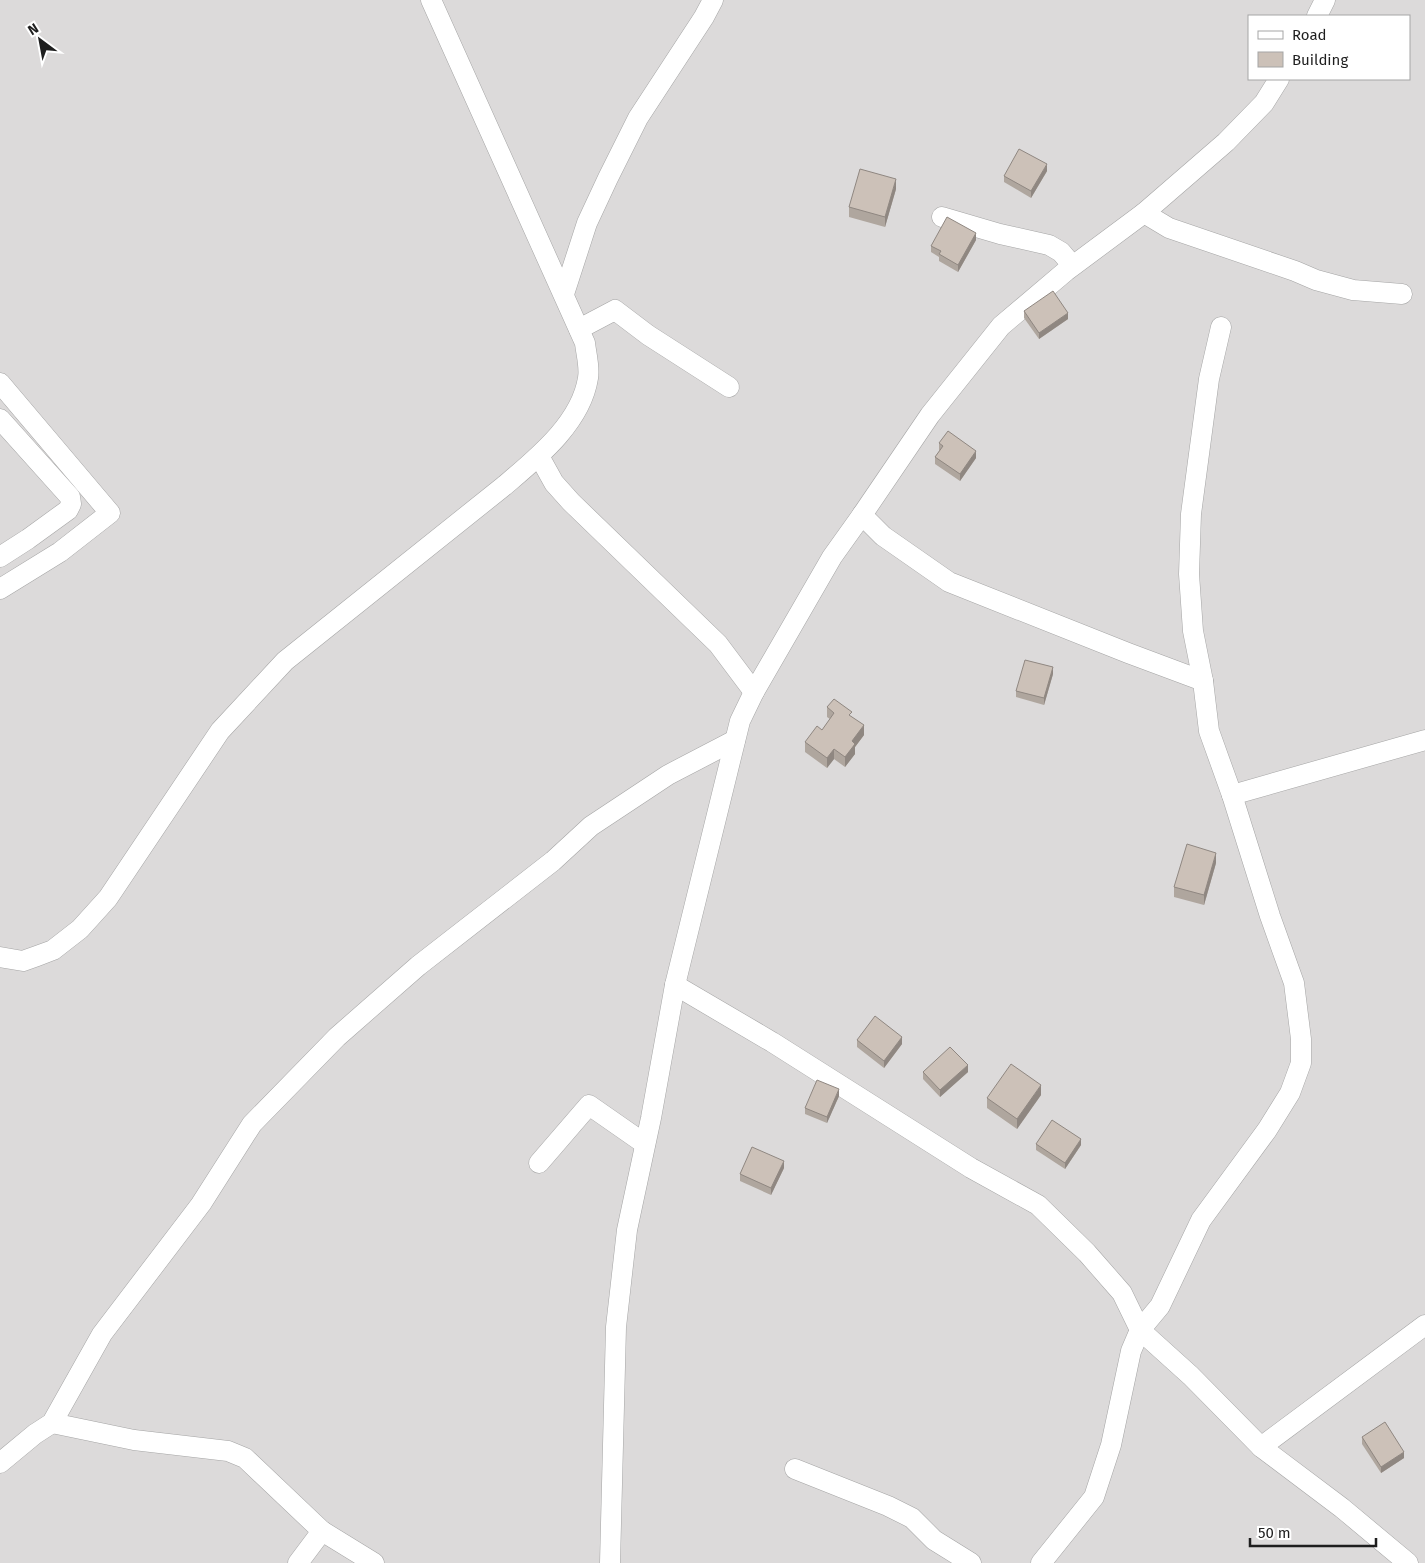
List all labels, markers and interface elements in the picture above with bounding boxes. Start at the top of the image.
north arrow [15,15,65,65]
legend [1248,15,1410,80]
text: N [25,20,42,39]
text: Road [1292,26,1327,44]
text: Building [1292,51,1348,69]
scale bar [1250,1516,1376,1548]
text: 50 m [1258,1524,1291,1542]

